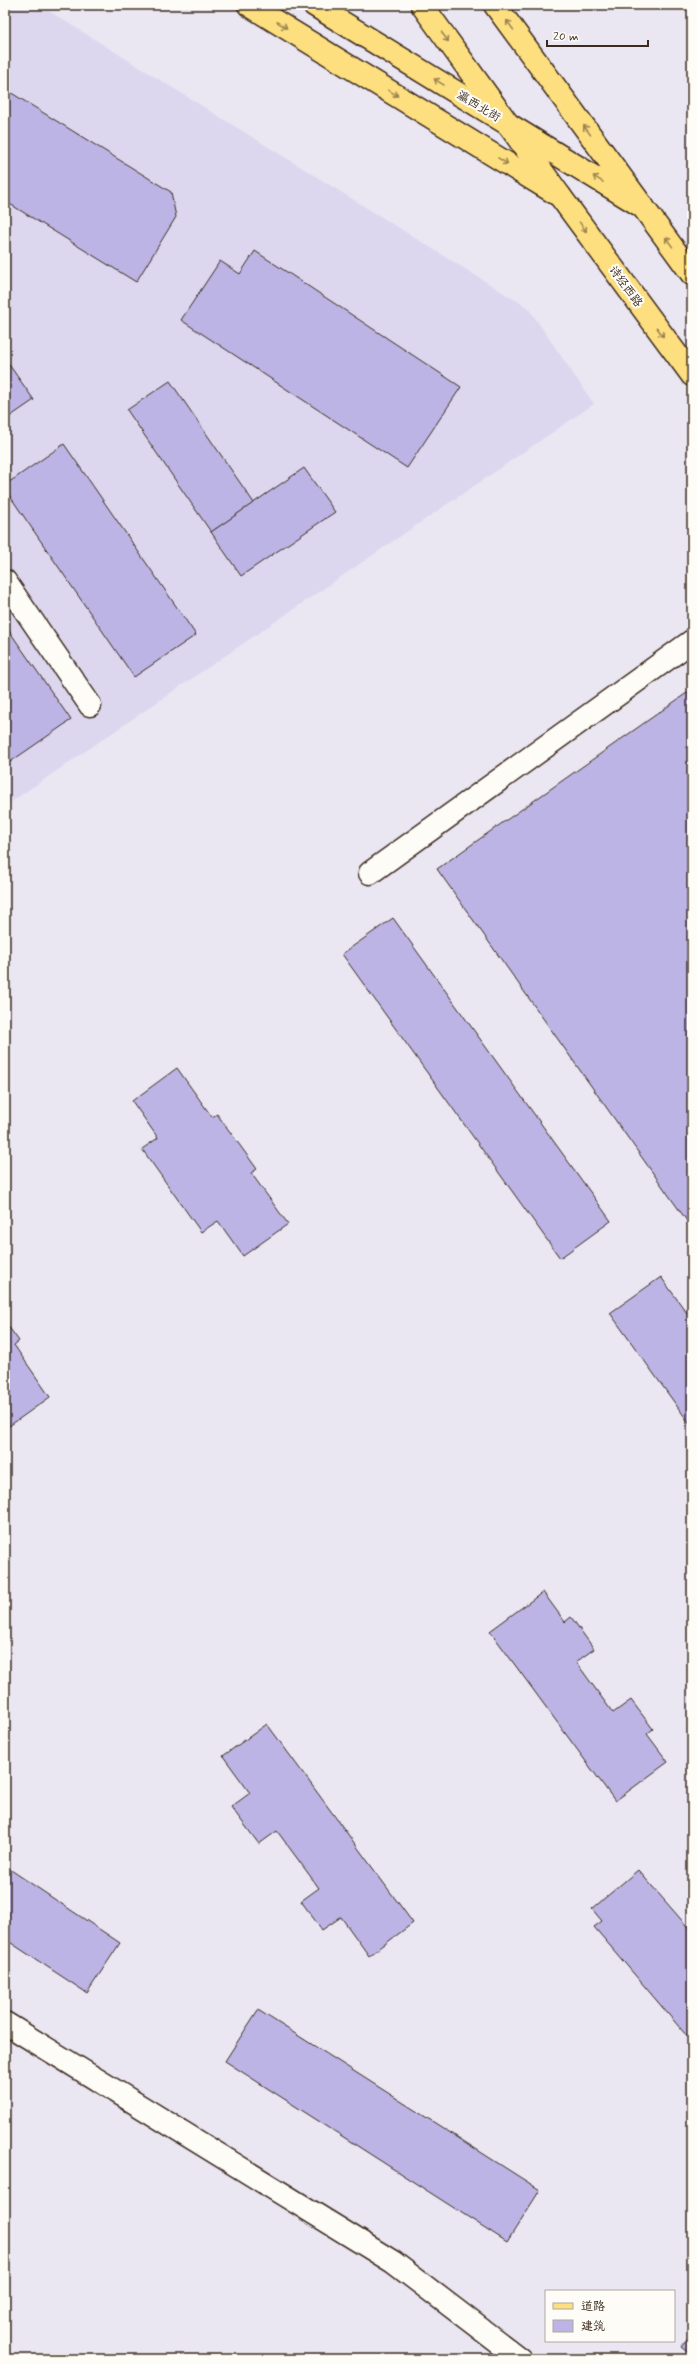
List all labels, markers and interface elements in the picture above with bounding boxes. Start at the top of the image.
one-way arrow [506,20,514,31]
one-way arrow [276,22,288,30]
scale bar [547,22,648,48]
text: 20 m [553,29,579,45]
one-way arrow [441,31,449,42]
one-way arrow [433,77,445,85]
street label: 瀛西北街 [454,88,503,126]
one-way arrow [387,90,399,98]
one-way arrow [583,125,591,136]
one-way arrow [497,158,509,166]
one-way arrow [592,174,604,182]
one-way arrow [579,222,587,233]
one-way arrow [665,237,673,248]
street label: 诗经西路 [605,262,646,311]
one-way arrow [656,326,664,337]
legend [545,2290,675,2342]
text: 道路 [581,2299,605,2315]
text: 建筑 [581,2319,605,2335]

